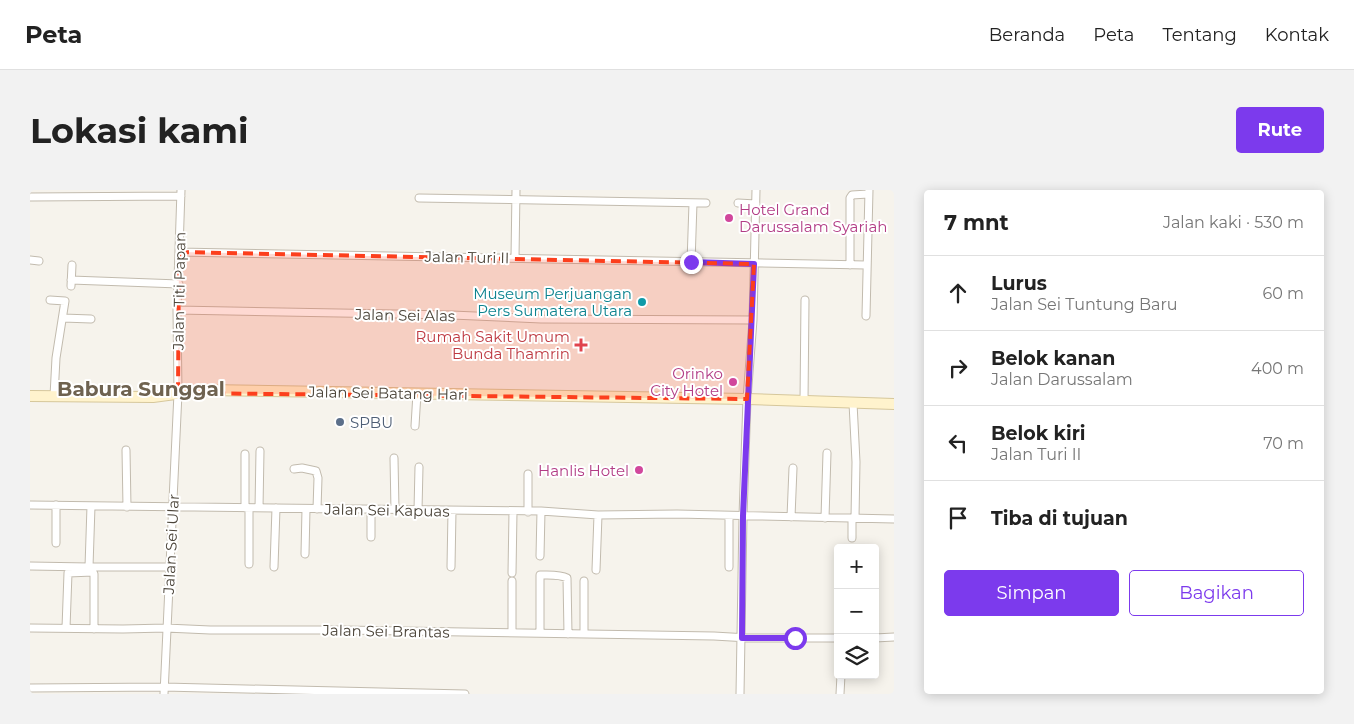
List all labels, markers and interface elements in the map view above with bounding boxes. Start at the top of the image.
text: Peta [25,20,82,49]
text: Beranda [989,24,1065,46]
text: Peta [1093,24,1134,46]
text: Tentang [1162,24,1237,46]
text: Kontak [1265,24,1329,46]
button: Rute [1236,107,1324,153]
text: Lokasi kami [30,109,249,152]
place label: Hotel Grand Darussalam Syariah [739,200,887,236]
text: 7 mnt [944,210,1009,235]
marker: Hotel Grand Darussalam Syariah [723,212,735,224]
text: Jalan kaki · 530 m [1163,213,1304,232]
street label: Jalan Titi Papan [168,232,190,351]
street label: Jalan Turi II [423,247,510,267]
route end [680,251,703,274]
text: Lurus [991,272,1047,295]
icon: ahead [944,279,972,307]
place label: Museum Perjuangan Pers Sumatera Utara [473,284,632,320]
text: 60 m [1262,284,1304,303]
text: Jalan Sei Tuntung Baru [991,295,1178,314]
marker: Museum Perjuangan Pers Sumatera Utara [636,296,648,308]
street label: Jalan Sei Alas [354,305,455,325]
place label: Rumah Sakit Umum Bunda Thamrin [415,327,570,363]
marker: Rumah Sakit Umum Bunda Thamrin [574,338,588,352]
text: Belok kanan [991,347,1115,370]
icon: right [944,354,972,382]
text: 400 m [1251,359,1304,378]
place label: Orinko City Hotel [650,364,723,400]
text: Jalan Darussalam [991,370,1133,389]
marker: Orinko City Hotel [727,376,739,388]
district label: Babura Sunggal [57,377,225,401]
street label: Jalan Sei Batang Hari [307,382,468,404]
place label: SPBU [350,413,393,432]
marker: SPBU [334,416,346,428]
text: Belok kiri [991,422,1086,445]
icon: left [944,429,972,457]
text: 70 m [1263,434,1304,453]
text: Jalan Turi II [991,445,1081,464]
place label: Hanlis Hotel [538,461,629,480]
marker: Hanlis Hotel [633,464,645,476]
street label: Jalan Sei Ular [159,493,183,596]
street label: Jalan Sei Kapuas [323,499,450,521]
icon: arrive [944,504,972,532]
text: Tiba di tujuan [991,507,1128,530]
map controls [834,544,879,679]
button: + [834,544,879,589]
button: Simpan [944,570,1119,616]
button: Bagikan [1129,570,1304,616]
button: − [834,589,879,634]
street label: Jalan Sei Brantas [321,620,450,642]
route start [784,627,807,650]
button: layers [834,634,879,679]

